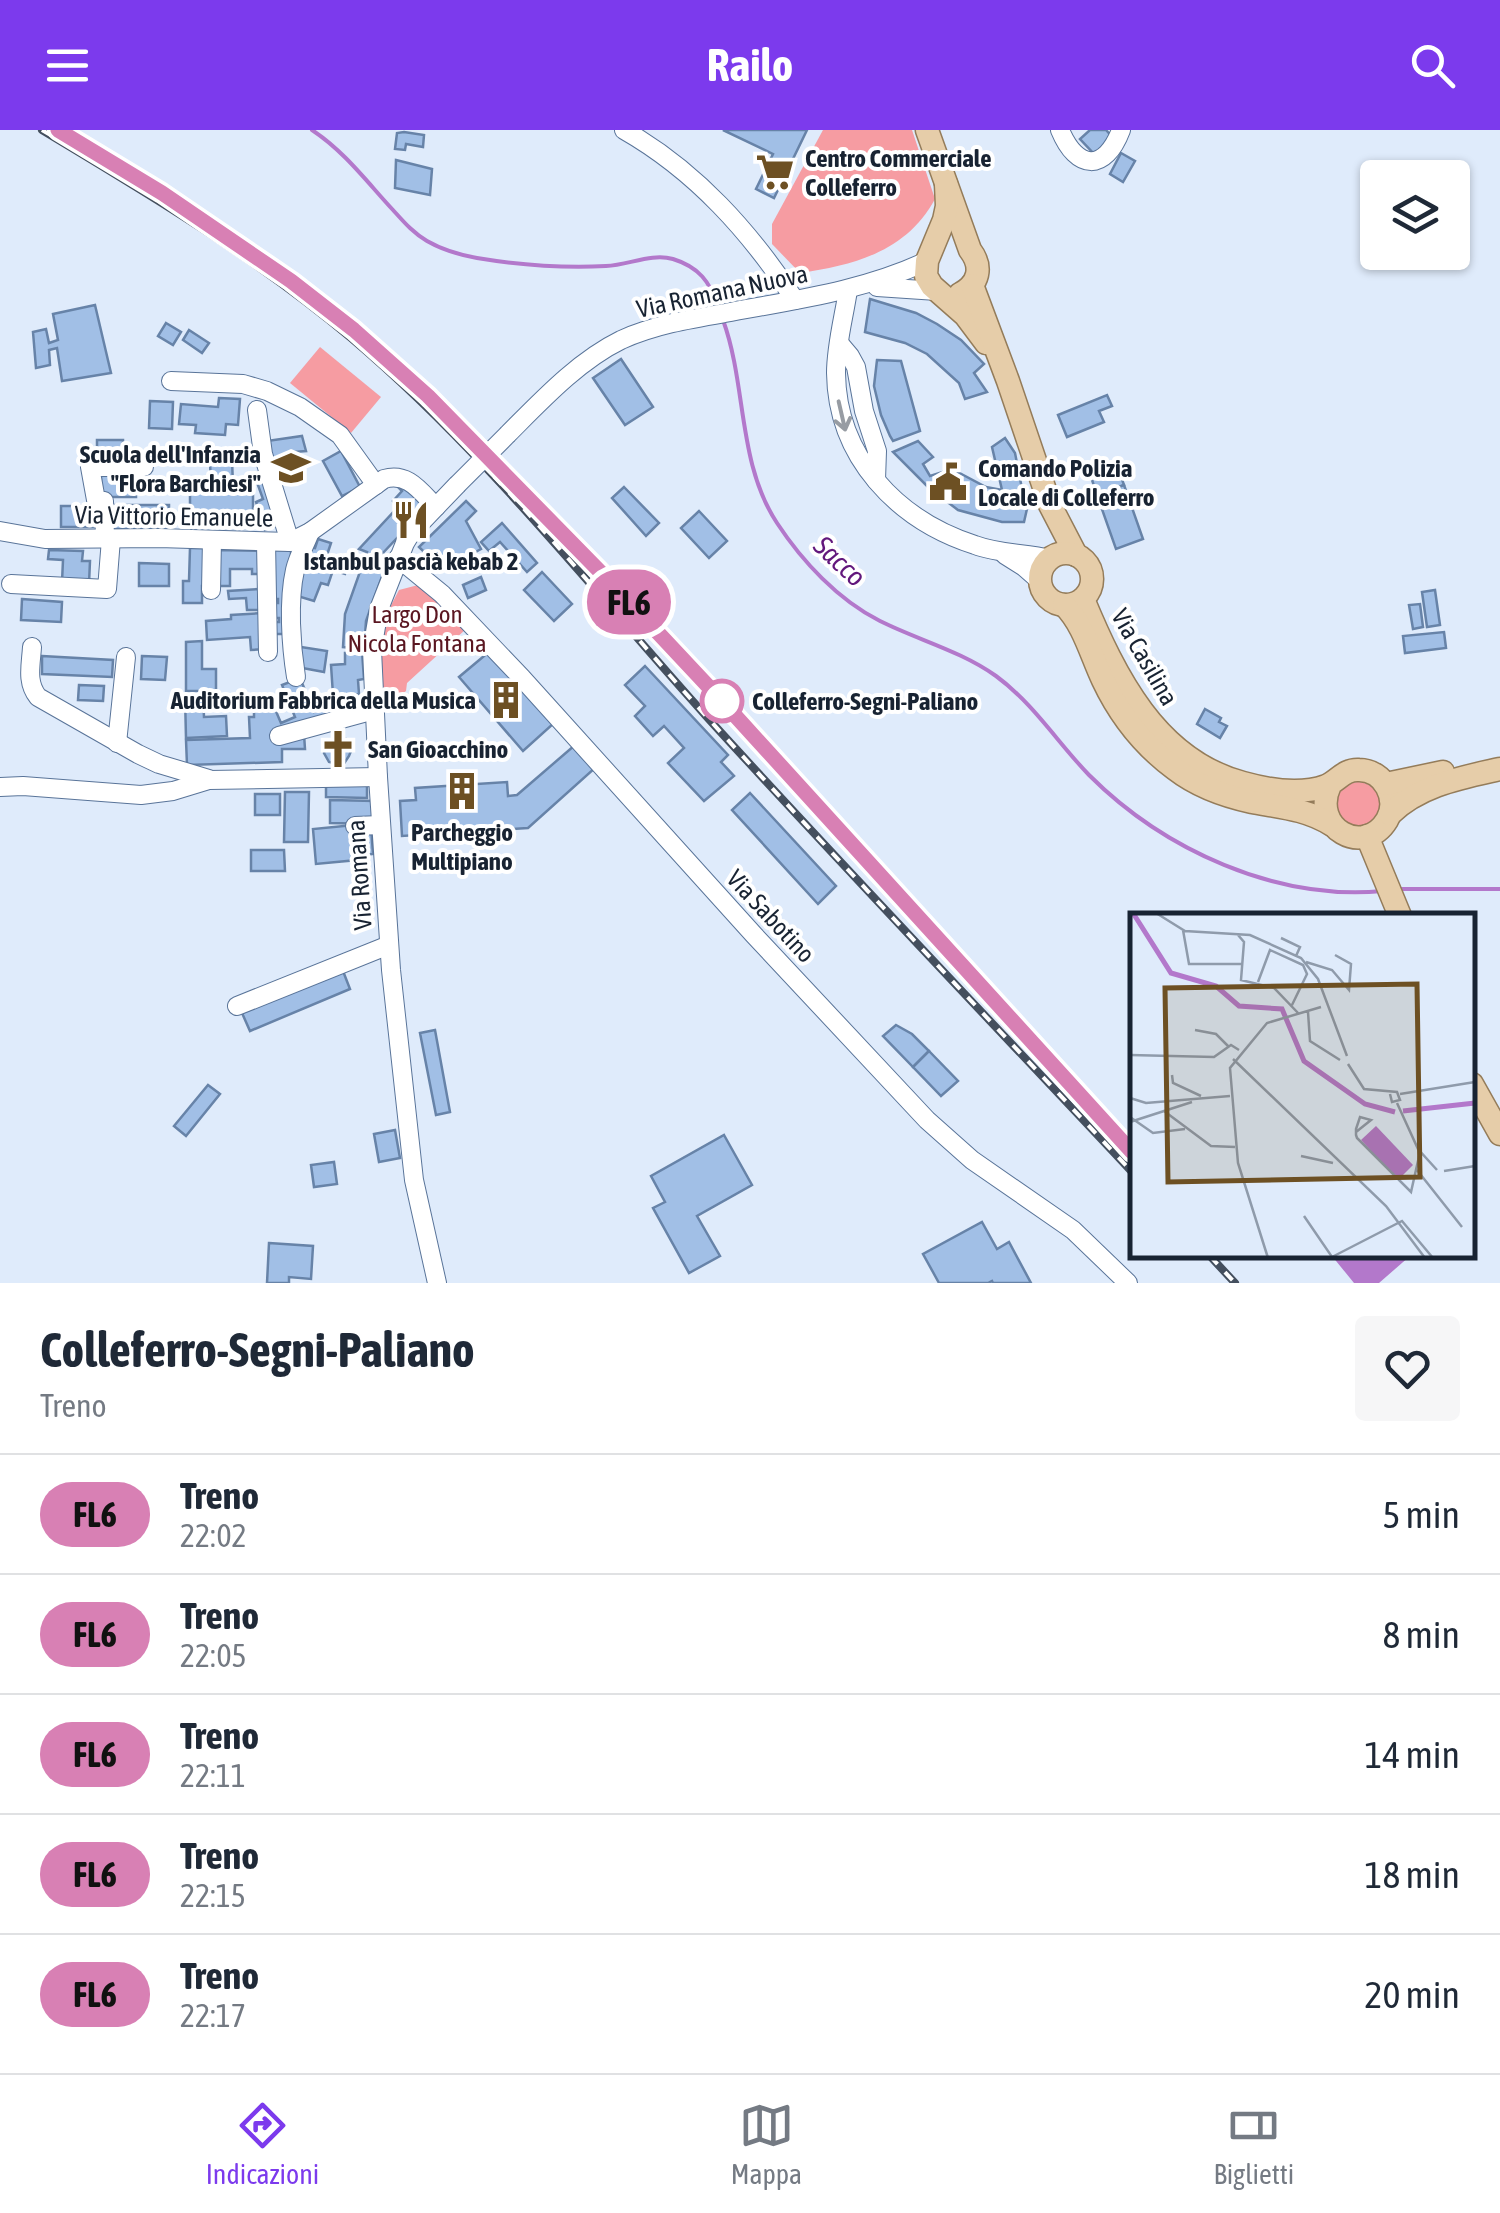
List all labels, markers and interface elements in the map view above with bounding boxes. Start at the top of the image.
icon: menu [40,38,95,93]
icon: search [1405,38,1460,93]
text: Railo [707,39,793,91]
place label: Centro Commerciale Colleferro [805,144,992,201]
supermarket icon: Centro Commerciale Colleferro [754,151,796,193]
map controls [1360,160,1470,270]
button: layers [1360,160,1470,270]
street label: Via Romana Nuova [634,259,810,323]
one-way arrow [834,399,852,431]
place label: Scuola dell'Infanzia "Flora Barchiesi" [80,440,261,497]
school or university icon: Scuola dell'Infanzia "Flora Barchiesi" [270,447,312,489]
place label: Comando Polizia Locale di Colleferro [978,454,1155,511]
public building icon: Comando Polizia Locale di Colleferro [927,461,969,503]
restaurant icon: Istanbul pascià kebab 2 [390,499,432,541]
street label: Via Vittorio Emanuele [74,500,274,532]
water label: Sacco [807,529,872,593]
place label: Istanbul pascià kebab 2 [304,547,518,575]
line badge: FL6 [572,570,686,634]
text: FL6 [607,582,651,622]
park label: Largo Don Nicola Fontana [347,600,487,657]
street label: Via Casilina [1106,604,1184,710]
building icon: Auditorium Fabbrica della Musica [485,679,527,721]
marker: Colleferro-Segni-Paliano [701,680,743,722]
place label: Auditorium Fabbrica della Musica [170,686,476,714]
place label: Colleferro-Segni-Paliano [752,687,978,715]
church icon: San Gioacchino [317,728,359,770]
place label: San Gioacchino [368,735,508,763]
building icon: Parcheggio Multipiano [441,770,483,812]
place label: Parcheggio Multipiano [411,818,513,875]
street label: Via Romana [341,819,377,931]
street label: Via Sabotino [721,864,821,968]
inset map [1130,913,1475,1258]
button: heart [1355,1316,1460,1421]
text: Colleferro-Segni-Paliano [40,1322,475,1377]
text: Treno [40,1387,107,1424]
text: Treno [180,1474,259,1517]
text: 5 min [1382,1493,1460,1536]
text: FL6 [73,1494,117,1534]
text: 22:02 [180,1517,247,1554]
text: Treno [180,1594,259,1637]
text: 8 min [1382,1613,1460,1656]
text: FL6 [73,1614,117,1654]
text: 22:05 [180,1637,247,1674]
text: Treno [180,1714,259,1757]
text: 14 min [1365,1733,1460,1776]
text: FL6 [73,1734,117,1774]
text: 22:11 [180,1757,246,1794]
text: Treno [180,1834,259,1877]
text: 18 min [1365,1853,1460,1896]
text: FL6 [73,1854,117,1894]
text: 22:15 [180,1877,246,1914]
text: Treno [180,1954,259,1997]
text: 20 min [1365,1973,1460,2016]
text: FL6 [73,1974,117,2014]
text: 22:17 [180,1997,246,2034]
tab: Indicazioni [206,2098,319,2190]
tab: Mappa [731,2098,802,2190]
tab: Biglietti [1213,2098,1294,2190]

